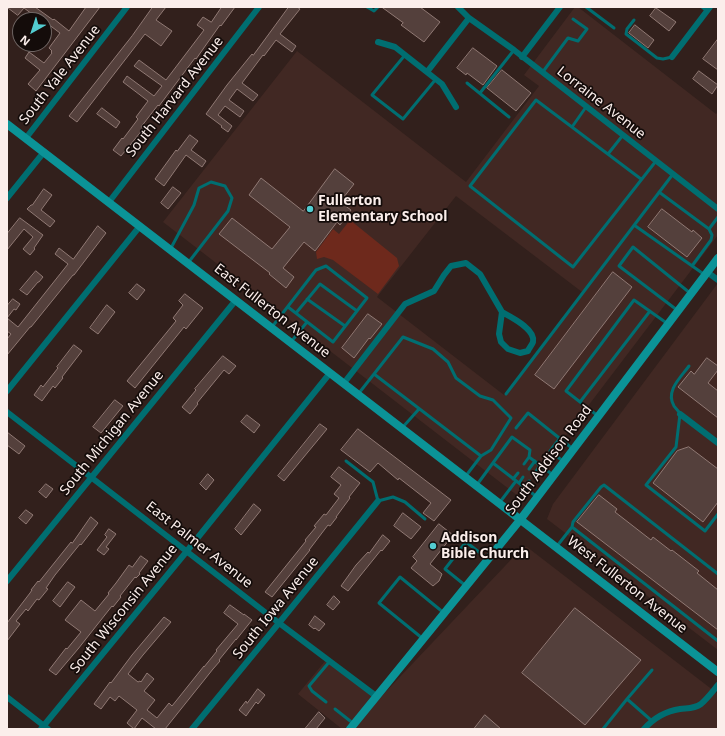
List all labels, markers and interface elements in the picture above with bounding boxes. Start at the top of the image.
north arrow [12,12,52,52]
street label: South Yale Avenue [16,22,104,128]
text: N [17,32,33,50]
street label: South Harvard Avenue [123,34,227,160]
street label: Lorraine Avenue [553,63,649,143]
place label: Fullerton Elementary School [318,193,448,226]
marker: Fullerton Elementary School [305,204,315,214]
street label: East Fullerton Avenue [211,260,333,362]
street label: South Michigan Avenue [57,367,167,499]
street label: South Addison Road [502,402,596,518]
street label: East Palmer Avenue [142,498,256,592]
place label: Addison Bible Church [441,530,529,562]
street label: West Fullerton Avenue [564,533,690,637]
street label: South Wisconsin Avenue [67,541,181,677]
marker: Addison Bible Church [428,541,438,551]
street label: South Iowa Avenue [230,553,322,663]

